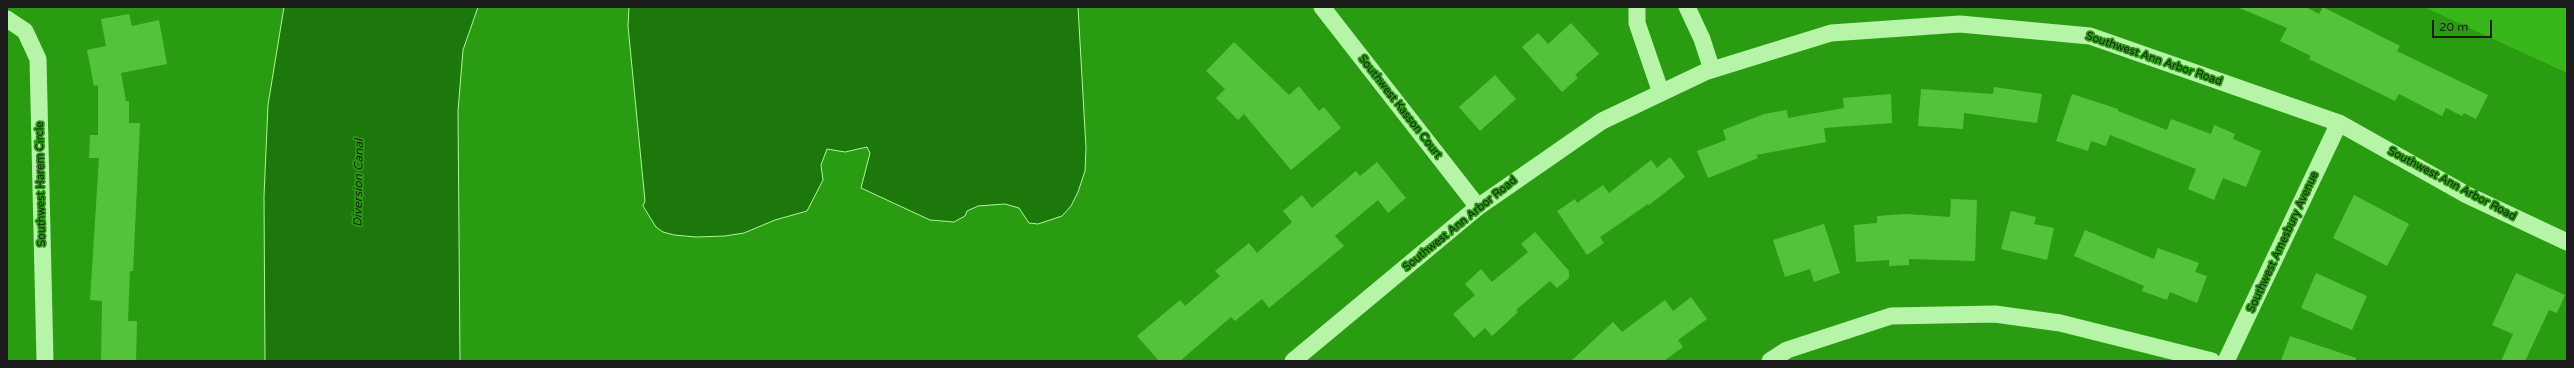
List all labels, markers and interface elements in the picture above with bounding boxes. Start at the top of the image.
scale bar [2434,12,2494,38]
text: 20 m [2439,20,2468,34]
street label: Southwest Ann Arbor Road [2084,29,2224,89]
street label: Southwest Kasson Court [1355,53,1445,161]
street label: Southwest Harem Circle [33,121,49,247]
water label: Diversion Canal [351,139,367,227]
street label: Southwest Ann Arbor Road [2386,145,2518,223]
street label: Southwest Amesbury Avenue [2245,169,2321,315]
street label: Southwest Ann Arbor Road [1400,174,1520,274]

